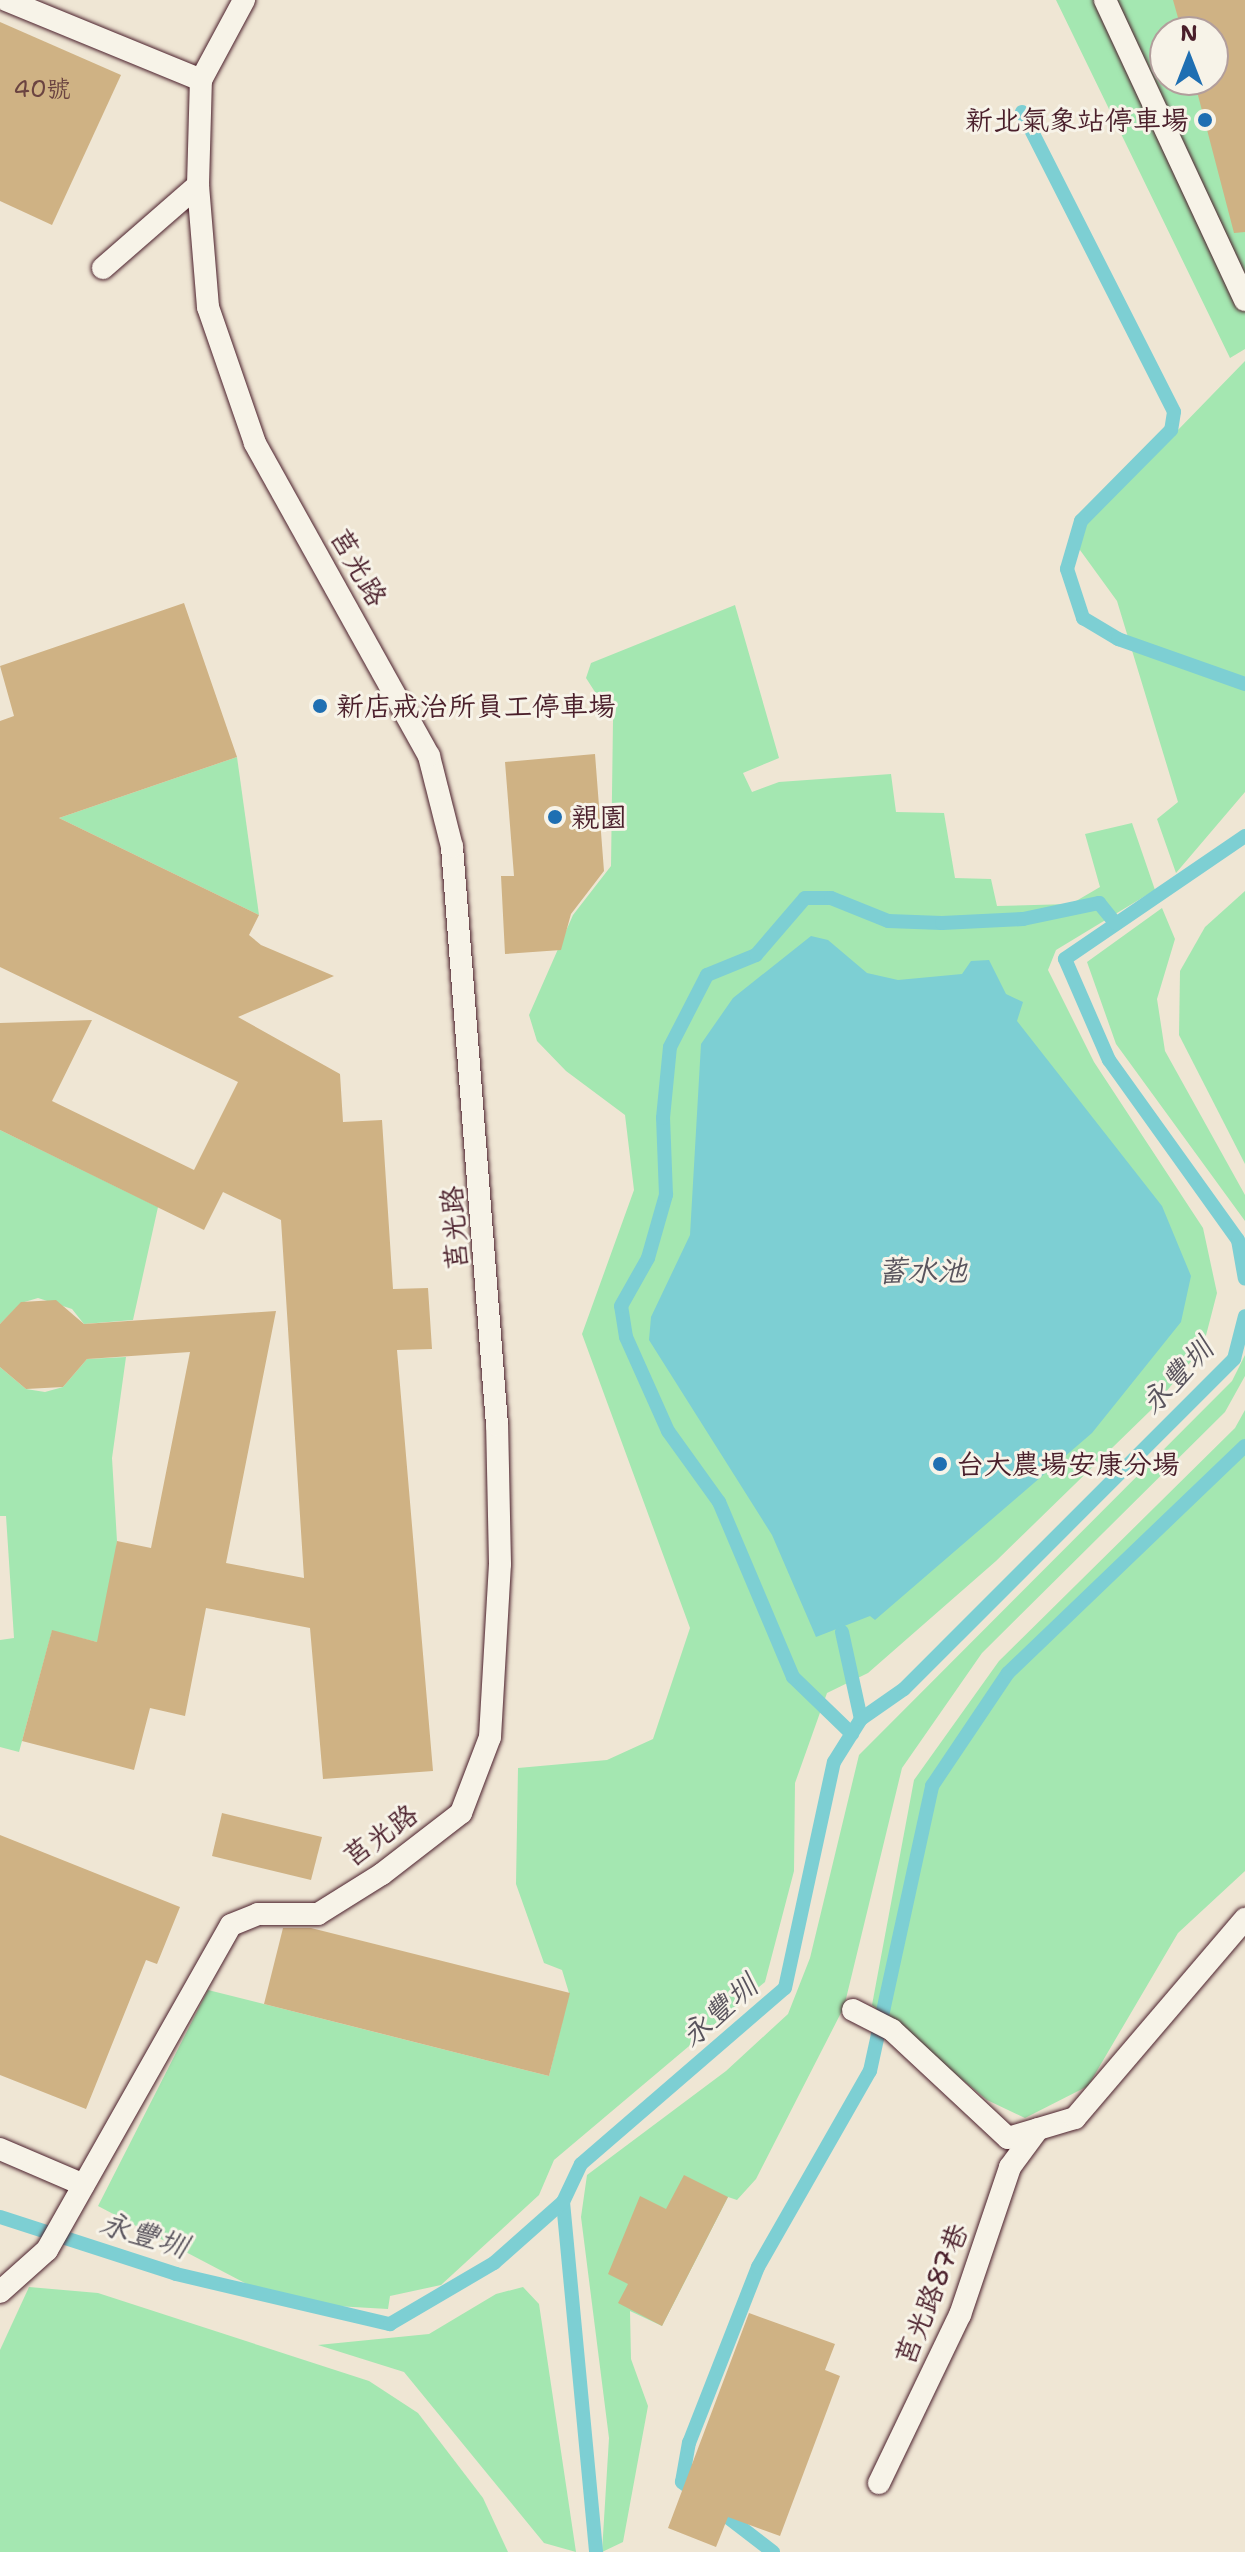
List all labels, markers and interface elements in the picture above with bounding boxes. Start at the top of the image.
north arrow [1149,16,1229,96]
text: N [1180,19,1198,48]
house number: 40號 [13,76,71,104]
place label: 新北氣象站停車場 [965,103,1189,137]
marker: 新北氣象站停車場 [1196,111,1214,129]
street label: 莒光路 [323,522,395,612]
place label: 新店戒治所員工停車場 [336,689,616,723]
marker: 新店戒治所員工停車場 [311,697,329,715]
place label: 親園 [571,800,627,834]
marker: 親園 [546,808,564,826]
street label: 莒光路 [434,1185,474,1271]
water label: 蓄水池 [877,1253,967,1289]
water label: 永豐圳 [1133,1331,1221,1421]
place label: 台大農場安康分場 [956,1447,1180,1481]
marker: 台大農場安康分場 [931,1455,949,1473]
street label: 莒光路 [336,1797,424,1873]
water label: 永豐圳 [673,1968,765,2054]
water label: 永豐圳 [96,2205,192,2265]
street label: 莒光路87巷 [887,2218,975,2370]

